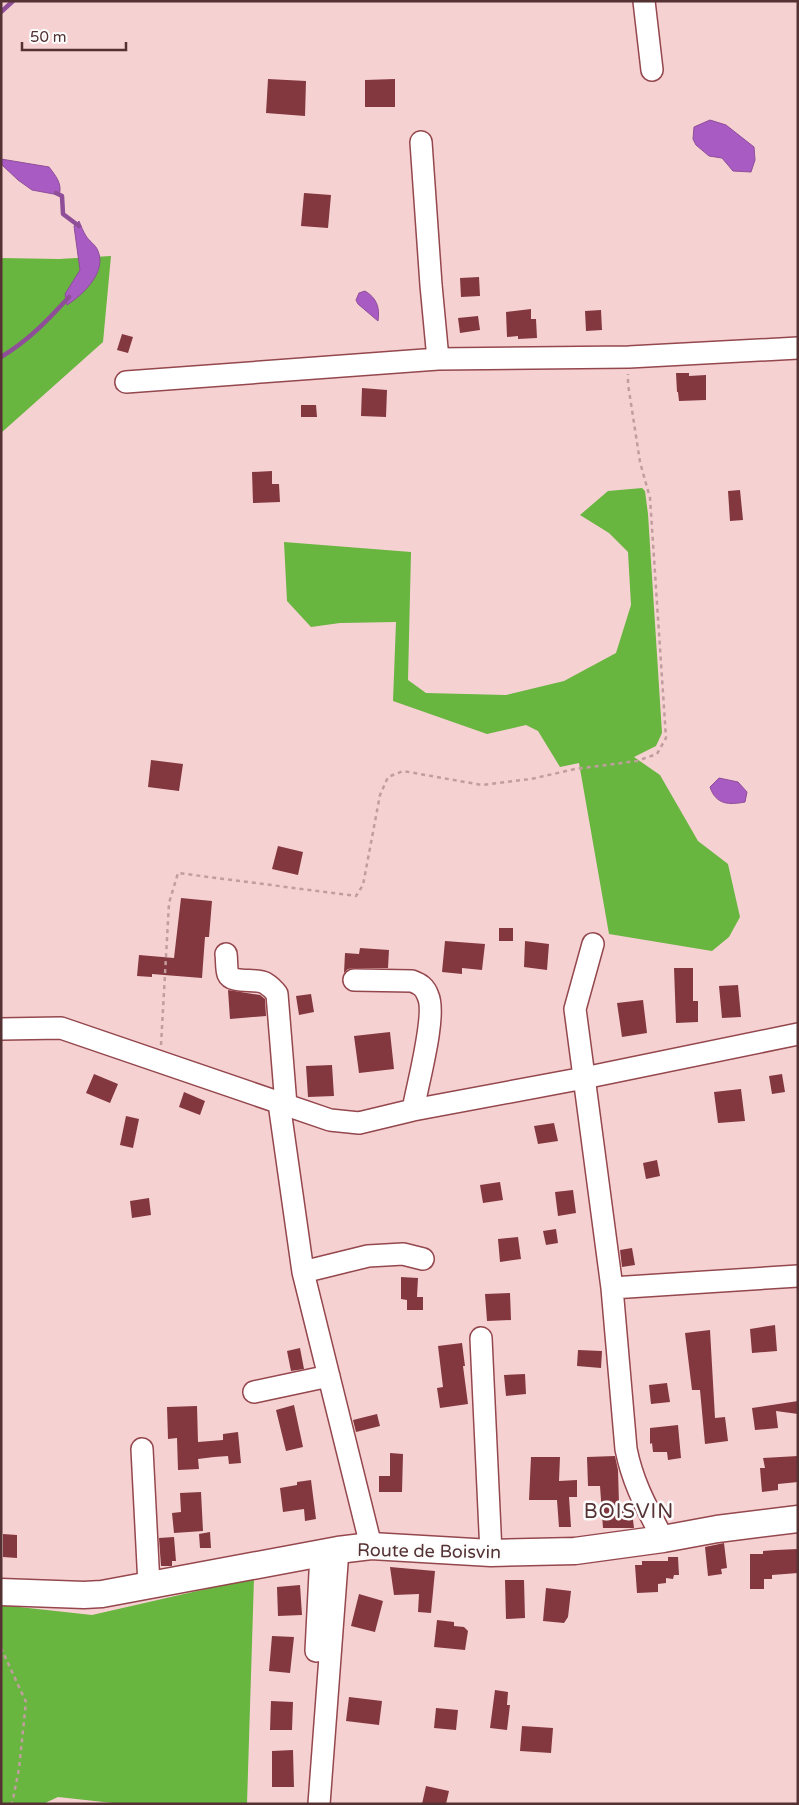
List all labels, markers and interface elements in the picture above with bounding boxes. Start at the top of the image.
scale bar [22,20,126,52]
text: 50 m [30,28,67,46]
district label: BOISVIN [584,1500,674,1524]
street label: Route de Boisvin [357,1539,501,1563]

